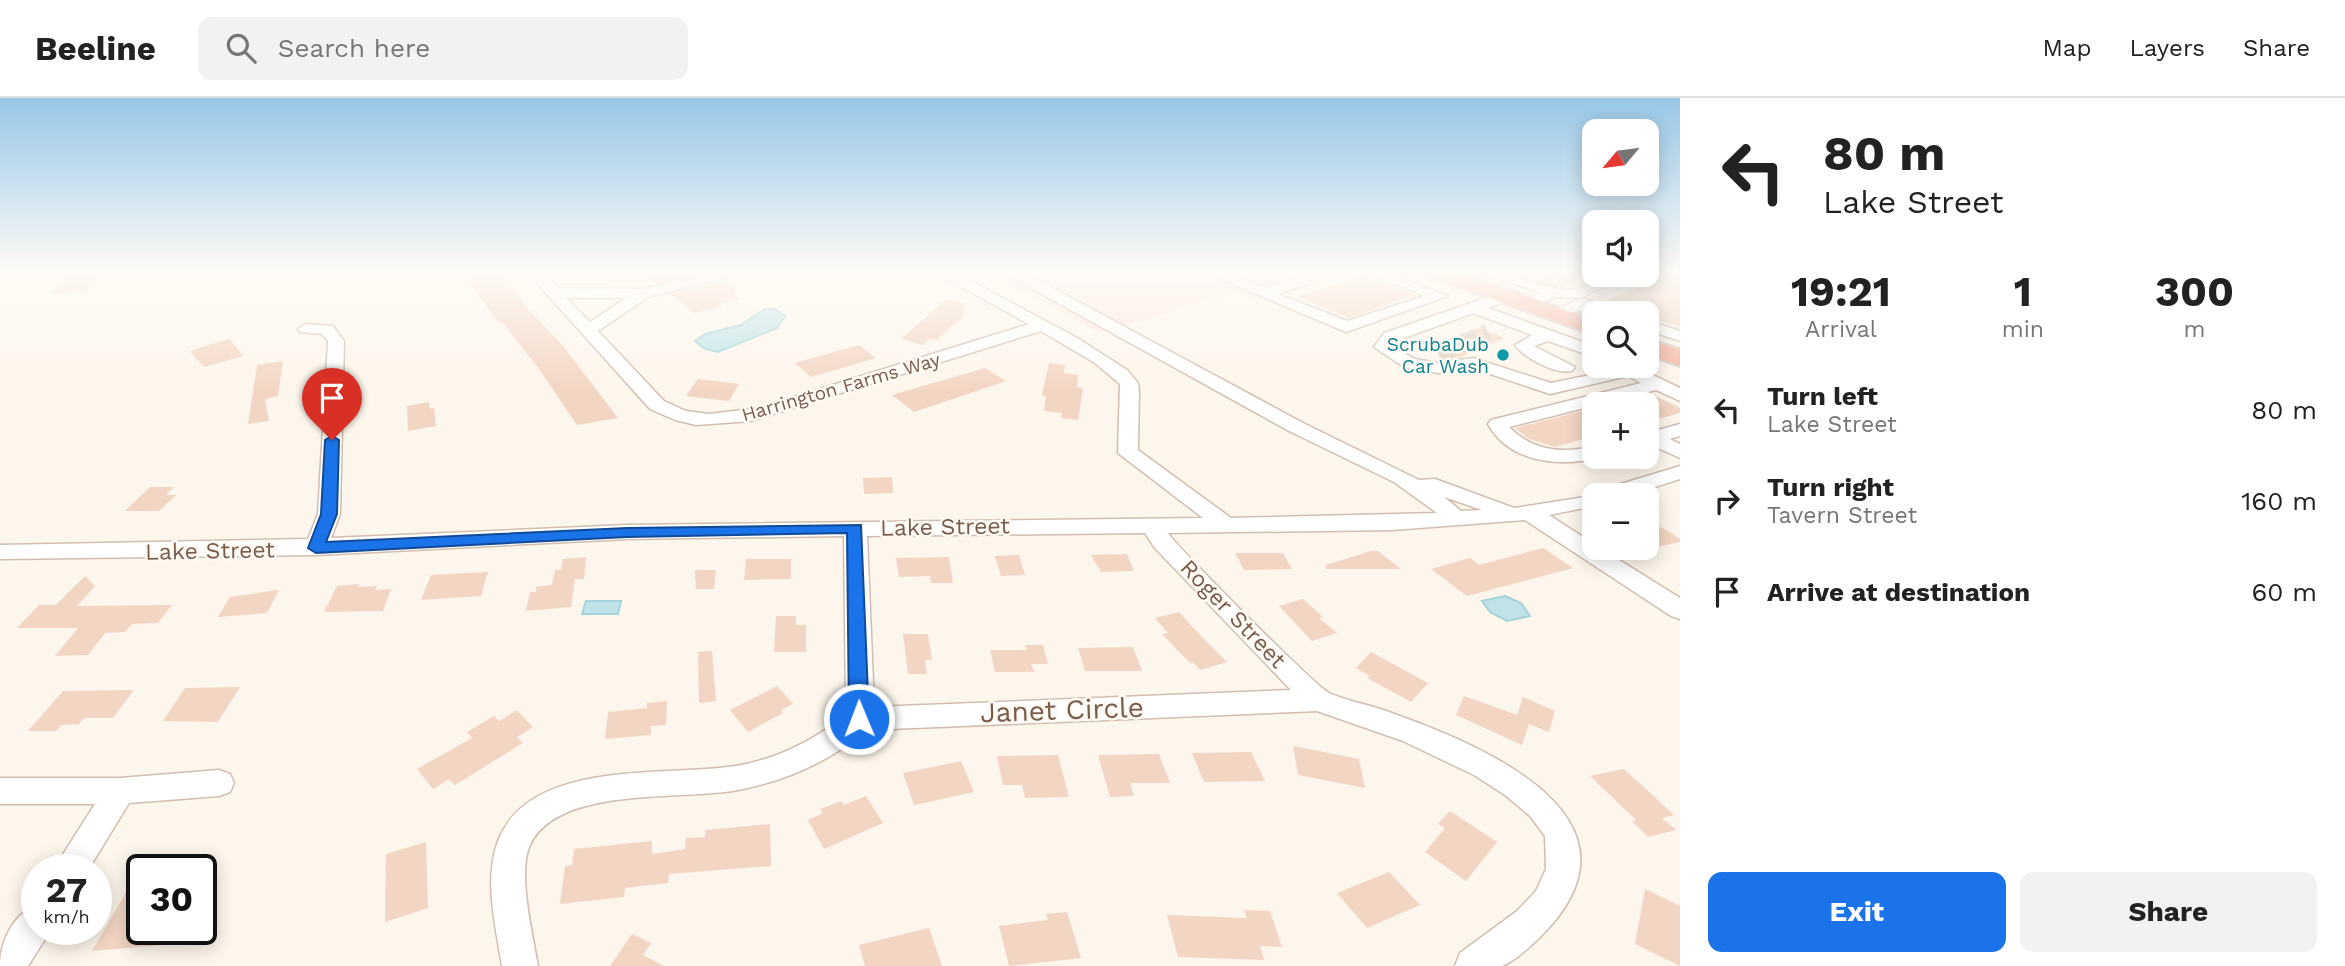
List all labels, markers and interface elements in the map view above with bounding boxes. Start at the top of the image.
search box [198,17,688,80]
text: Beeline [35,29,156,68]
icon: search [222,29,260,67]
text: Search here [278,33,430,63]
text: Map [2043,34,2091,62]
text: Layers [2129,34,2205,62]
text: Share [2243,34,2310,62]
north arrow [1582,119,1659,196]
map controls [1582,119,1659,560]
text: 80 m [1823,124,1945,182]
icon: left [1708,126,1799,217]
text: Lake Street [1823,183,2004,221]
button: sound [1582,210,1659,287]
text: 19:21 [1791,267,1891,316]
text: 1 [2014,267,2032,316]
text: 300 [2155,267,2234,316]
button: search [1582,301,1659,378]
text: Arrival [1805,316,1877,343]
text: min [2002,316,2044,343]
text: m [2184,316,2205,343]
place label: ScrubaDub Car Wash [1387,333,1489,378]
marker: ScrubaDub Car Wash [1495,347,1511,363]
street label: Harrington Farms Way [739,348,943,426]
pin [302,368,362,440]
icon: arrive [313,379,351,417]
text: Turn left [1767,381,1878,411]
icon: left [1708,391,1746,429]
button: + [1582,392,1659,469]
text: 80 m [2251,395,2317,425]
text: Lake Street [1767,411,1897,438]
text: Turn right [1767,472,1894,502]
icon: right [1708,482,1746,520]
button: − [1582,483,1659,560]
text: 160 m [2241,486,2317,516]
text: Tavern Street [1767,502,1917,529]
street label: Lake Street [880,512,1010,542]
street label: Lake Street [145,536,275,566]
street label: Roger Street [1175,554,1292,674]
icon: arrive [1708,573,1746,611]
text: Arrive at destination [1767,577,2030,607]
text: 60 m [2251,577,2317,607]
position arrow [822,682,896,756]
street label: Janet Circle [980,691,1144,729]
speed limit sign: 30 [126,854,217,945]
text: 27 [46,869,87,911]
button: Exit [1708,872,2006,952]
button: Share [2020,872,2317,952]
text: km/h [43,906,90,927]

